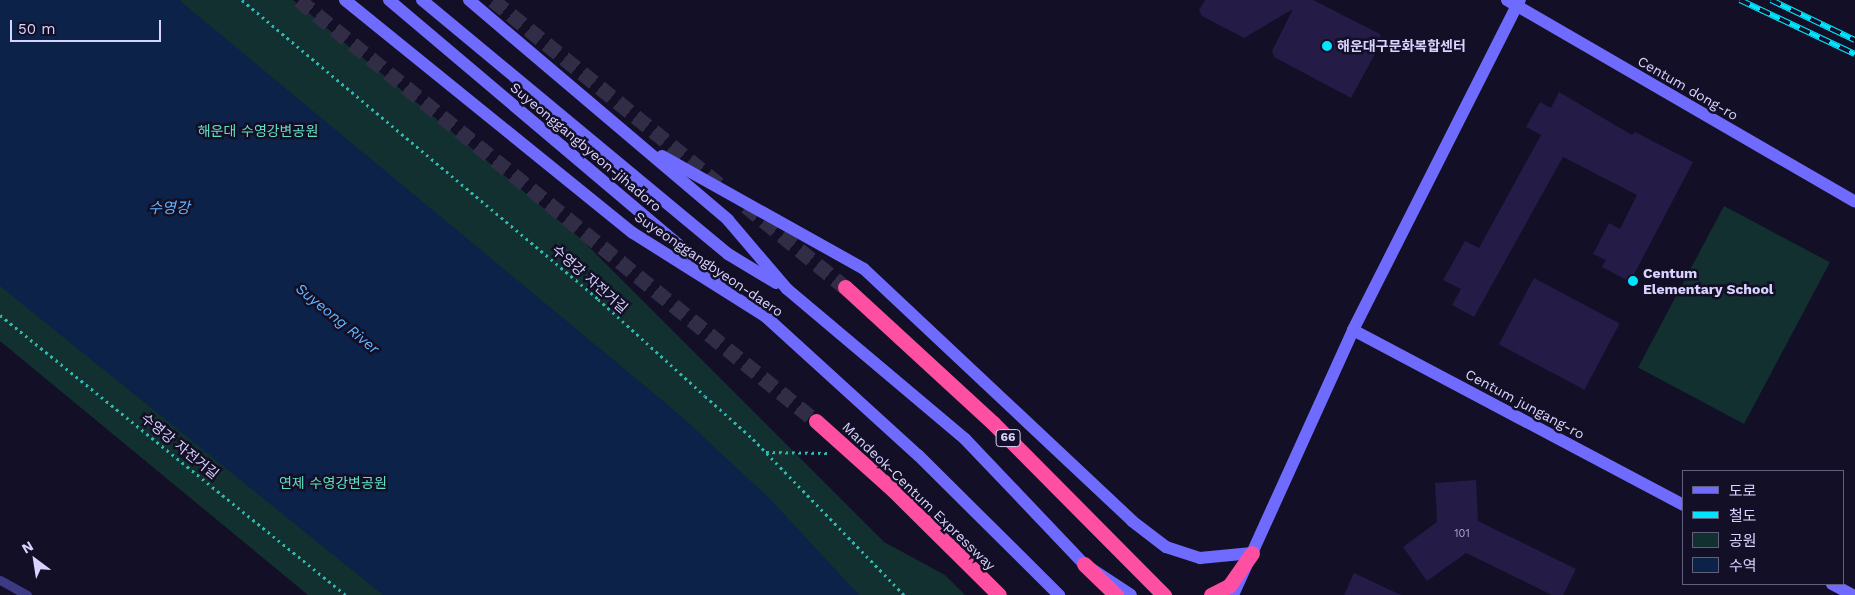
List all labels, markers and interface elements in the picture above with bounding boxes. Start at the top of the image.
scale bar [12,10,164,42]
text: 50 m [18,20,55,38]
place label: 해운대구문화복합센터 [1337,38,1466,54]
marker: 해운대구문화복합센터 [1321,40,1333,52]
street label: Centum dong-ro [1635,52,1741,124]
street label: Suyeonggangbyeon-jihadoro [507,79,665,215]
park label: 해운대 수영강변공원 [198,123,318,139]
water label: 수영강 [148,200,190,218]
street label: Suyeonggangbyeon-daero [632,208,786,320]
street label: 수영강 자전거길 [549,242,631,316]
place label: Centum Elementary School [1643,265,1774,298]
marker: Centum Elementary School [1627,275,1639,287]
water label: Suyeong River [292,280,382,358]
street label: Centum jungang-ro [1463,366,1587,442]
street label: 수영강 자전거길 [138,410,222,482]
street label: Mandeok-Centum Expressway [839,418,999,574]
road number: 66 [996,428,1020,448]
legend [1682,470,1845,585]
park label: 연제 수영강변공원 [279,475,387,491]
text: 도로 [1729,482,1757,500]
text: 철도 [1729,507,1757,525]
house number: 101 [1454,527,1470,541]
text: 공원 [1729,532,1757,550]
north arrow [10,535,60,585]
text: N [19,538,36,557]
text: 수역 [1729,557,1757,575]

